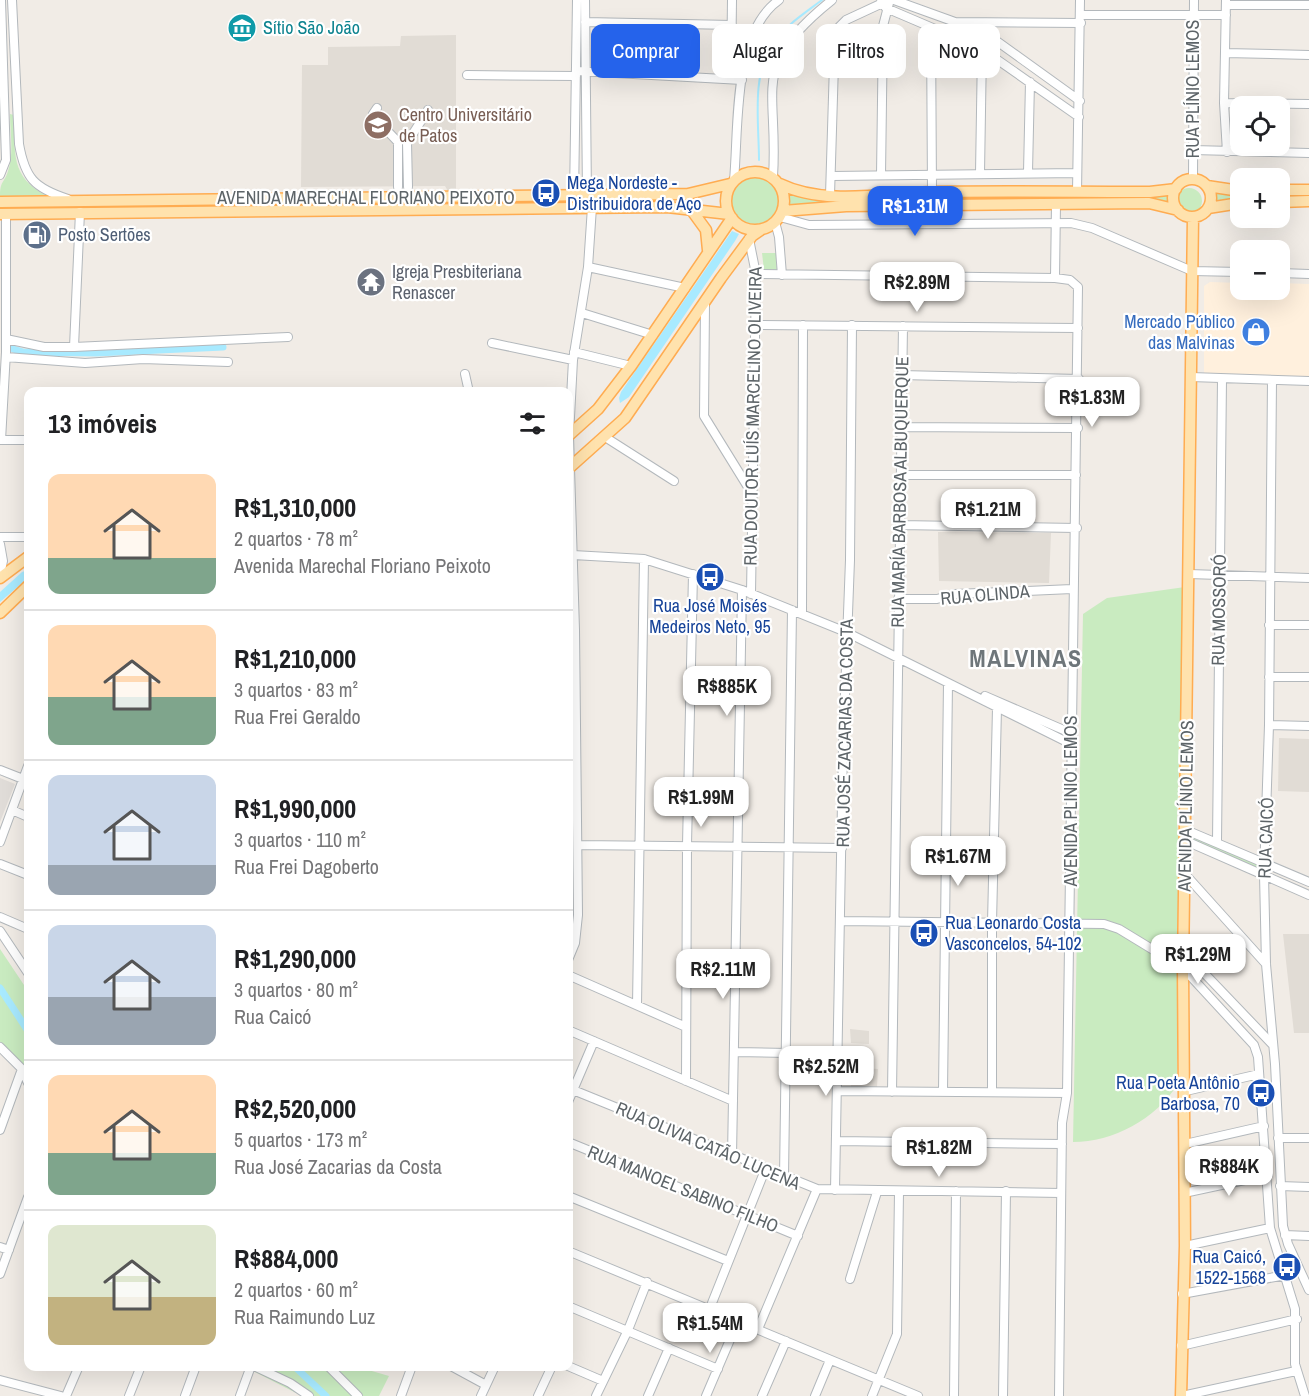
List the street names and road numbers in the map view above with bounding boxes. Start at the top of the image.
street label: RUA PLÍNIO LEMOS [1180,20,1205,158]
street label: AVENIDA MARECHAL FLORIANO PEIXOTO [216,185,515,210]
street label: RUA DOUTOR LUÍS MARCELINO OLIVEIRA [737,266,768,566]
street label: RUA MARÍA BARBOSA ALBUQUERQUE [885,356,914,628]
street label: RUA MOSSORÓ [1205,554,1232,666]
street label: RUA OLINDA [939,578,1031,611]
street label: RUA JOSÉ ZACARIAS DA COSTA [830,618,859,847]
street label: AVENIDA PLINIO LEMOS [1058,715,1083,888]
street label: AVENIDA PLÍNIO LEMOS [1171,720,1199,893]
street label: RUA CAICÓ [1252,797,1279,879]
street label: RUA OLIVIA CATÃO LUCENA [612,1095,804,1196]
street label: RUA MANOEL SABINO FILHO [584,1139,782,1238]

